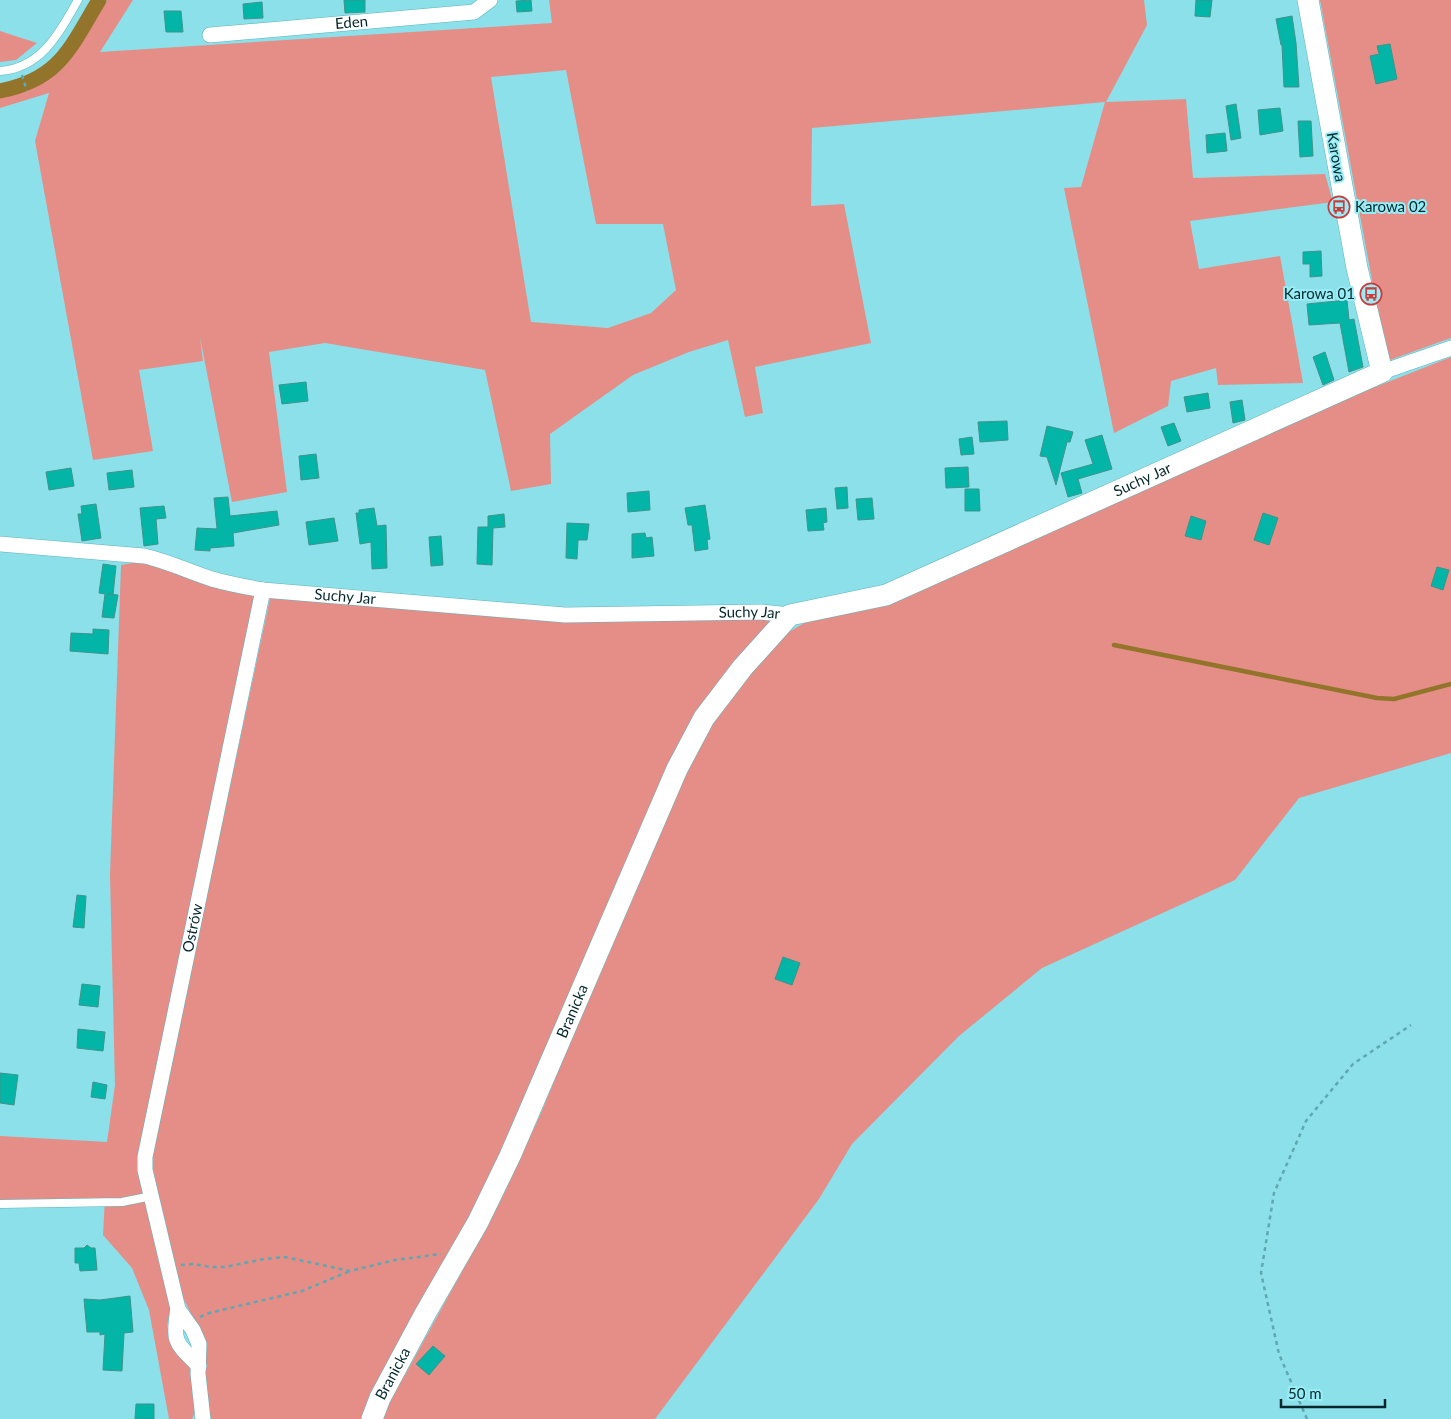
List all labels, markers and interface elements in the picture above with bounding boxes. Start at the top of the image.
street label: Eden [334,11,369,32]
street label: Karowa [1324,131,1350,183]
bus stop icon: Karowa 02 [1327,195,1351,219]
place label: Karowa 02 [1355,197,1426,215]
bus stop icon: Karowa 01 [1359,282,1383,306]
place label: Karowa 01 [1284,284,1355,302]
street label: Suchy Jar [1110,458,1174,500]
street label: Suchy Jar [314,584,377,607]
street label: Suchy Jar [719,602,782,622]
street label: Ostrów [178,902,206,954]
street label: Branicka [552,981,591,1040]
street label: Branicka [371,1344,413,1402]
scale bar [1281,1376,1385,1408]
text: 50 m [1288,1384,1322,1402]

